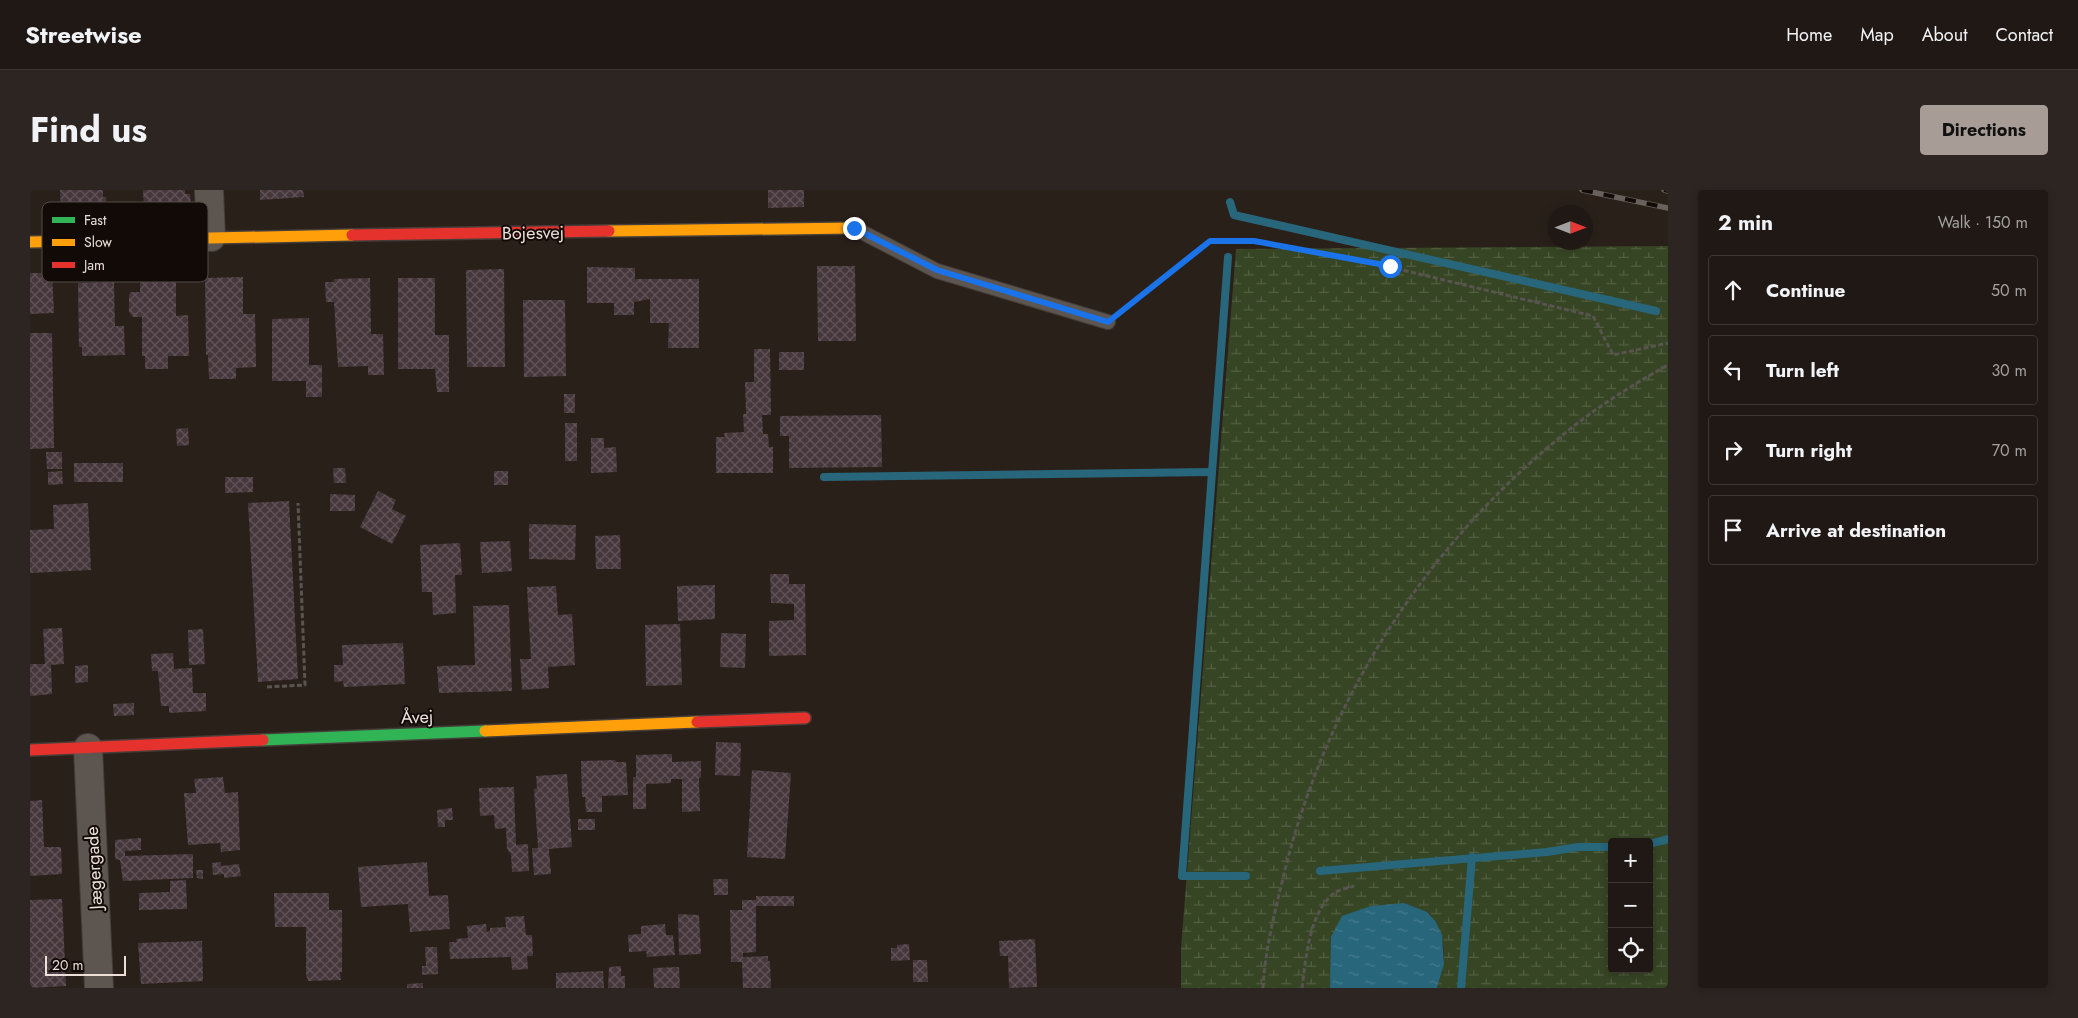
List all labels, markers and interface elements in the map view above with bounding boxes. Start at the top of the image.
text: Streetwise [25,17,142,52]
text: Home [1786,22,1832,48]
text: Map [1860,22,1894,48]
text: About [1922,22,1967,48]
text: Contact [1995,22,2053,48]
text: Find us [30,105,147,155]
button: Directions [1920,105,2048,155]
legend [42,202,208,282]
north arrow [1548,205,1593,250]
text: 2 min [1718,208,1773,238]
text: Fast [84,210,107,230]
text: Walk · 150 m [1938,211,2028,234]
route end [843,217,866,240]
street label: Bojesvej [502,219,564,247]
text: Slow [84,232,112,252]
text: Jam [82,255,105,275]
route start [1379,255,1402,278]
icon: ahead [1719,276,1747,304]
text: Continue [1766,277,1845,304]
text: 50 m [1991,279,2027,302]
icon: left [1719,356,1747,384]
text: Turn left [1766,357,1839,384]
text: 30 m [1991,359,2027,382]
icon: right [1719,436,1747,464]
text: Turn right [1766,437,1852,464]
text: 70 m [1992,439,2027,462]
icon: arrive [1719,516,1747,544]
text: Arrive at destination [1766,517,1946,544]
street label: Åvej [400,703,434,731]
street label: Jægergade [79,826,109,912]
map controls [1608,838,1653,973]
button: + [1608,838,1653,883]
button: − [1608,883,1653,928]
button: locate [1608,928,1653,973]
scale bar [45,953,126,976]
text: 20 m [52,955,84,975]

